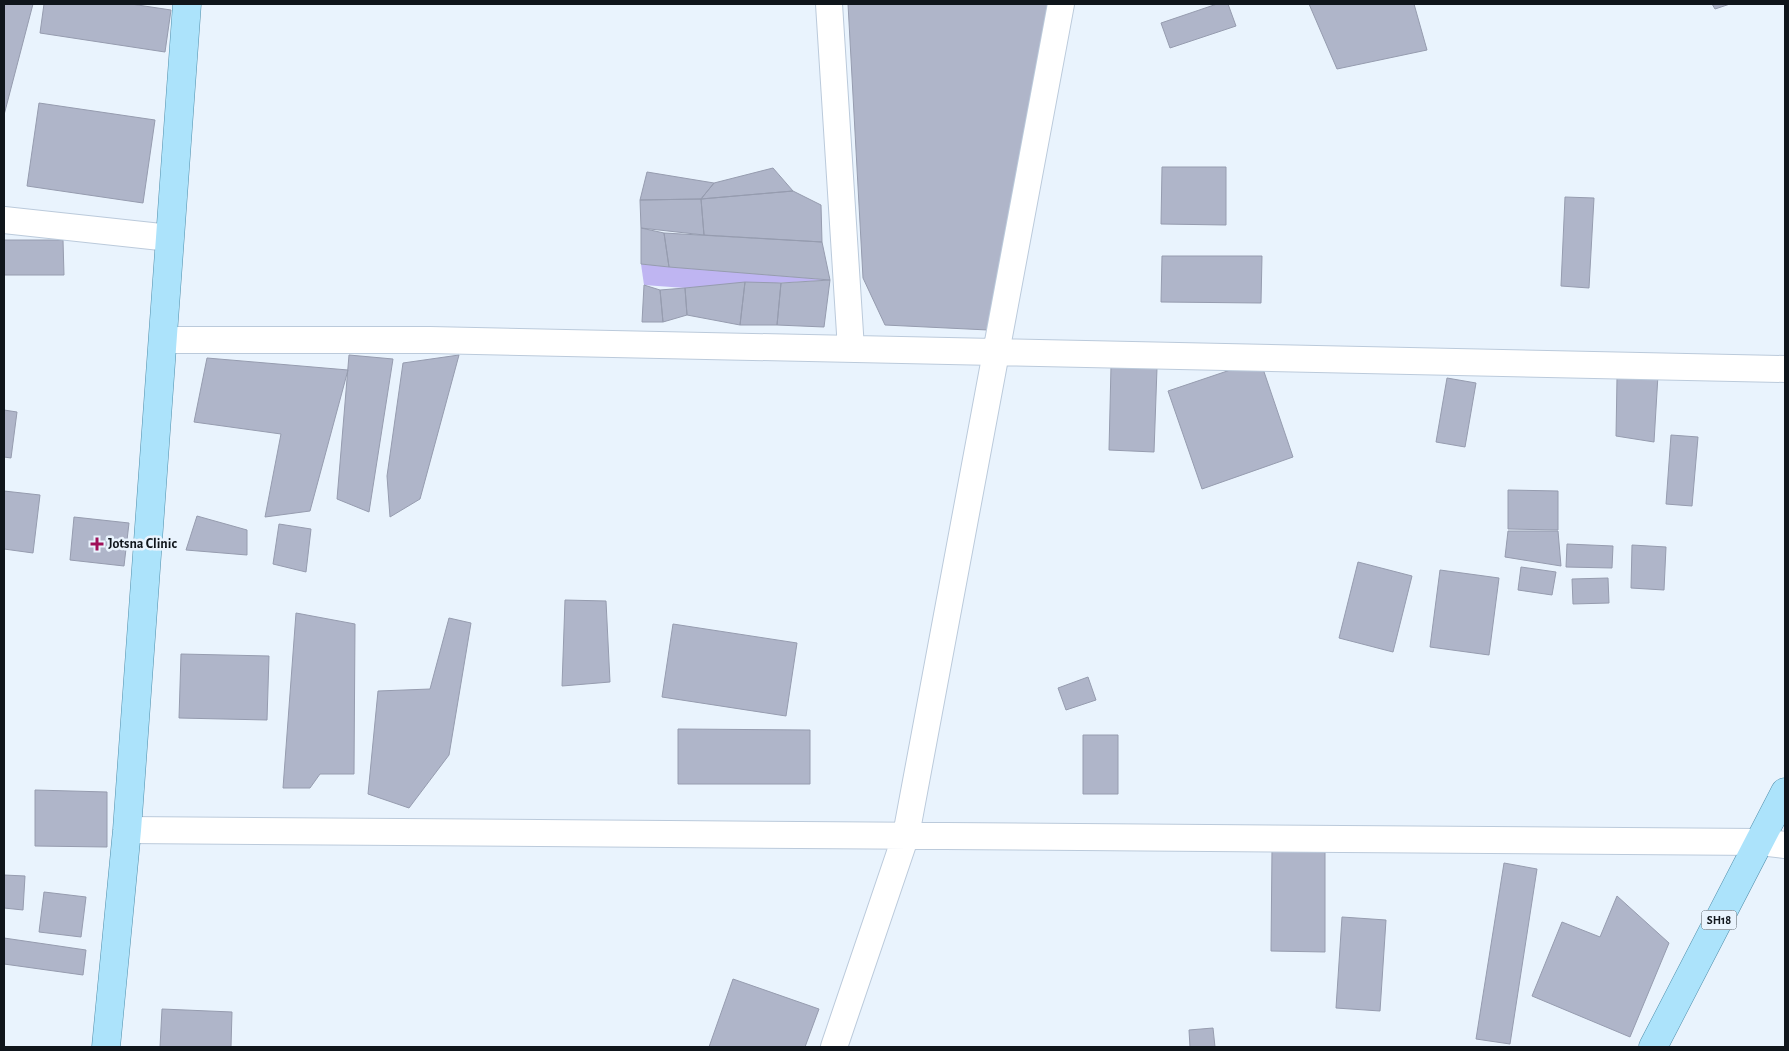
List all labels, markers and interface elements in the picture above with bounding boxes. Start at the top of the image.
marker: Jotsna Clinic [90,537,104,551]
place label: Jotsna Clinic [108,537,177,551]
road number: SH18 [1702,910,1736,930]

